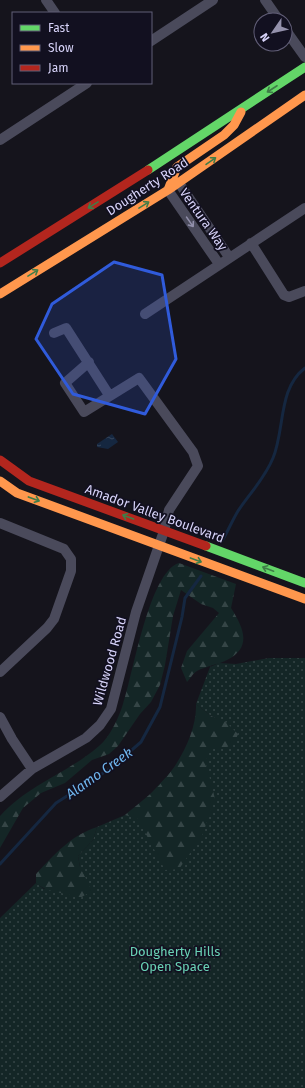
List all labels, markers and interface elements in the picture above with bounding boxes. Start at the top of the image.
legend [12,12,152,84]
north arrow [253,12,293,52]
text: Fast [48,21,70,35]
text: N [258,31,273,44]
text: Slow [48,41,74,55]
text: Jam [48,61,68,75]
one-way arrow [267,85,278,93]
street label: Dougherty Road [104,154,191,218]
one-way arrow [205,157,216,165]
street label: Ventura Way [177,185,231,254]
one-way arrow [87,201,99,209]
one-way arrow [138,201,149,209]
one-way arrow [186,216,194,227]
one-way arrow [27,269,38,277]
street label: Amador Valley Boulevard [83,481,226,546]
one-way arrow [27,496,39,504]
one-way arrow [122,513,134,521]
one-way arrow [189,556,201,564]
one-way arrow [263,564,275,572]
street label: Wildwood Road [90,615,129,707]
water label: Alamo Creek [62,744,136,803]
park label: Dougherty Hills Open Space [130,944,220,974]

